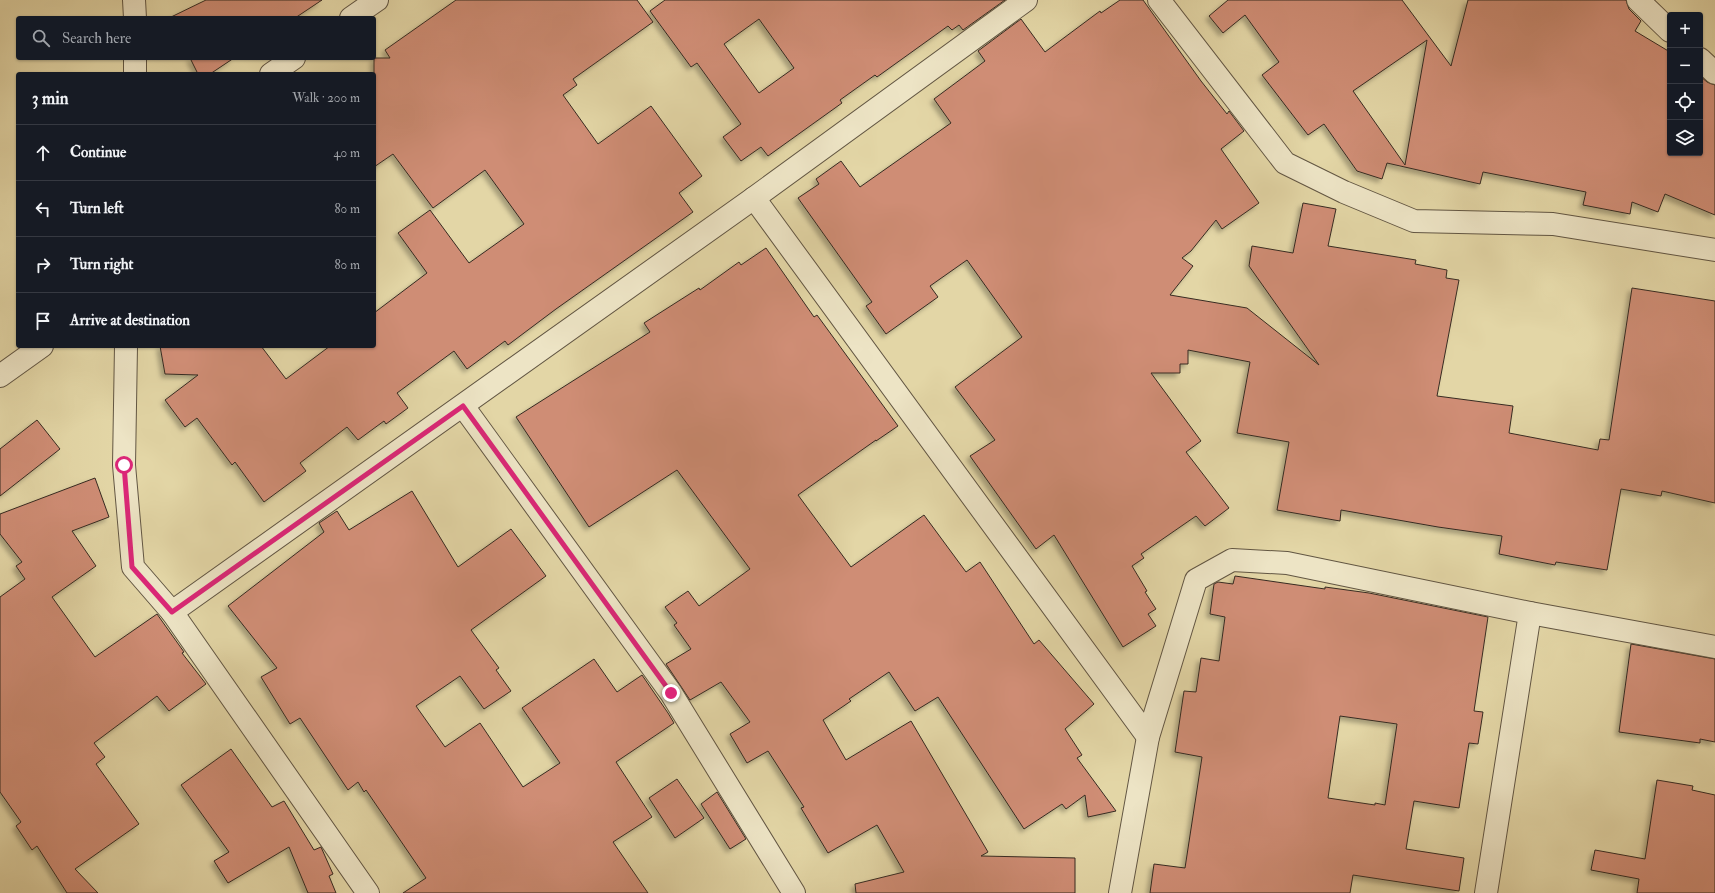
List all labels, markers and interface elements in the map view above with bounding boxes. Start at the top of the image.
map controls [1667,12,1703,156]
button: + [1667,12,1703,48]
search box [16,16,376,60]
icon: search [30,27,52,49]
text: Search here [62,29,131,48]
button: − [1667,48,1703,84]
button: locate [1667,84,1703,120]
text: 3 min [32,88,69,109]
text: Walk · 200 m [292,90,360,106]
button: layers [1667,120,1703,156]
icon: ahead [32,142,54,164]
text: Continue [70,143,126,162]
text: 40 m [334,145,360,161]
icon: left [32,198,54,220]
text: Turn left [70,199,124,218]
text: 80 m [334,201,360,217]
icon: right [32,254,54,276]
text: Turn right [70,255,133,274]
text: 80 m [334,257,360,273]
icon: arrive [32,310,54,332]
text: Arrive at destination [70,311,190,330]
route start [115,456,133,474]
route end [662,684,680,702]

